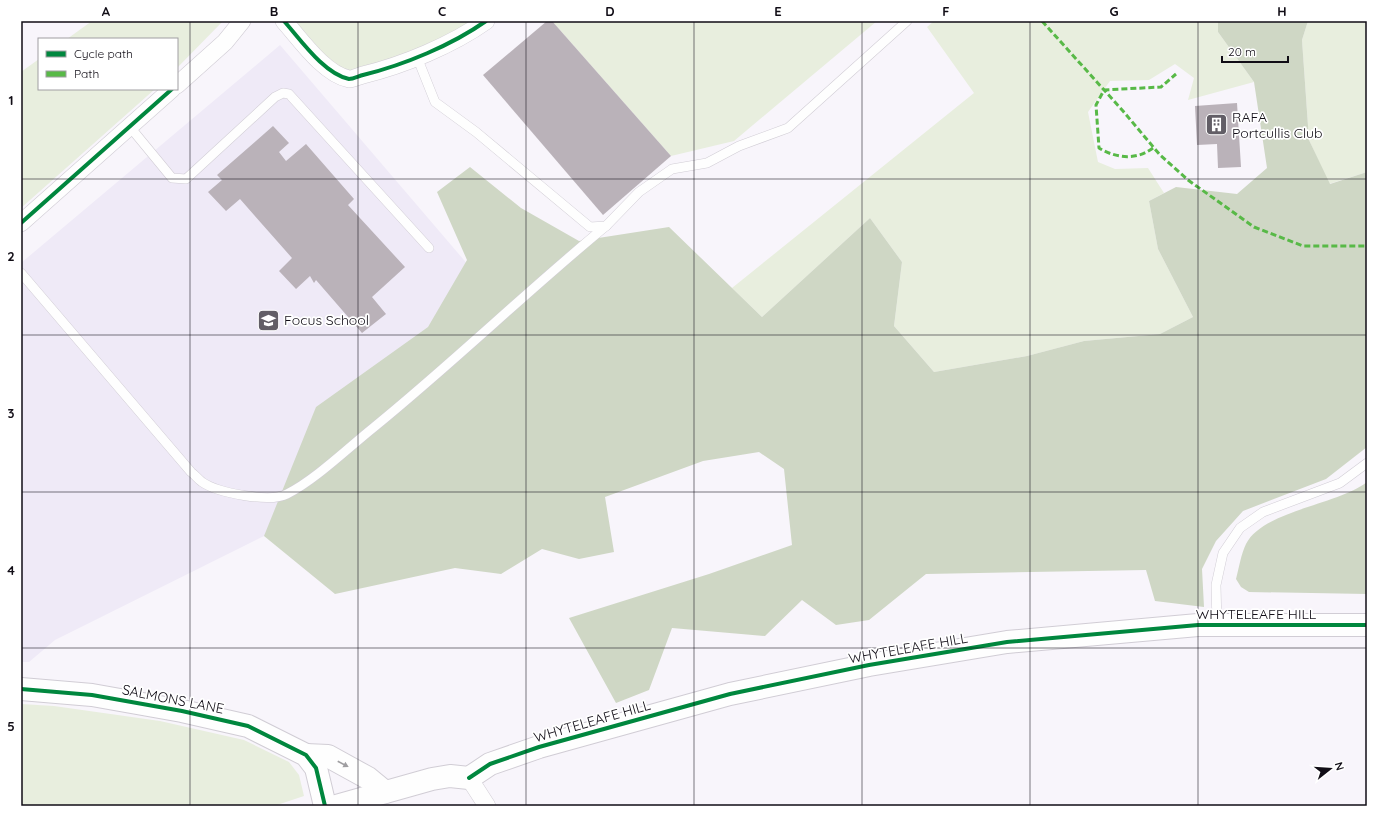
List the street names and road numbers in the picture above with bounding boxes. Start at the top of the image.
street label: WHYTELEAFE HILL [1196,605,1317,623]
street label: WHYTELEAFE HILL [847,629,969,667]
street label: SALMONS LANE [121,680,225,718]
street label: WHYTELEAFE HILL [532,696,653,746]

